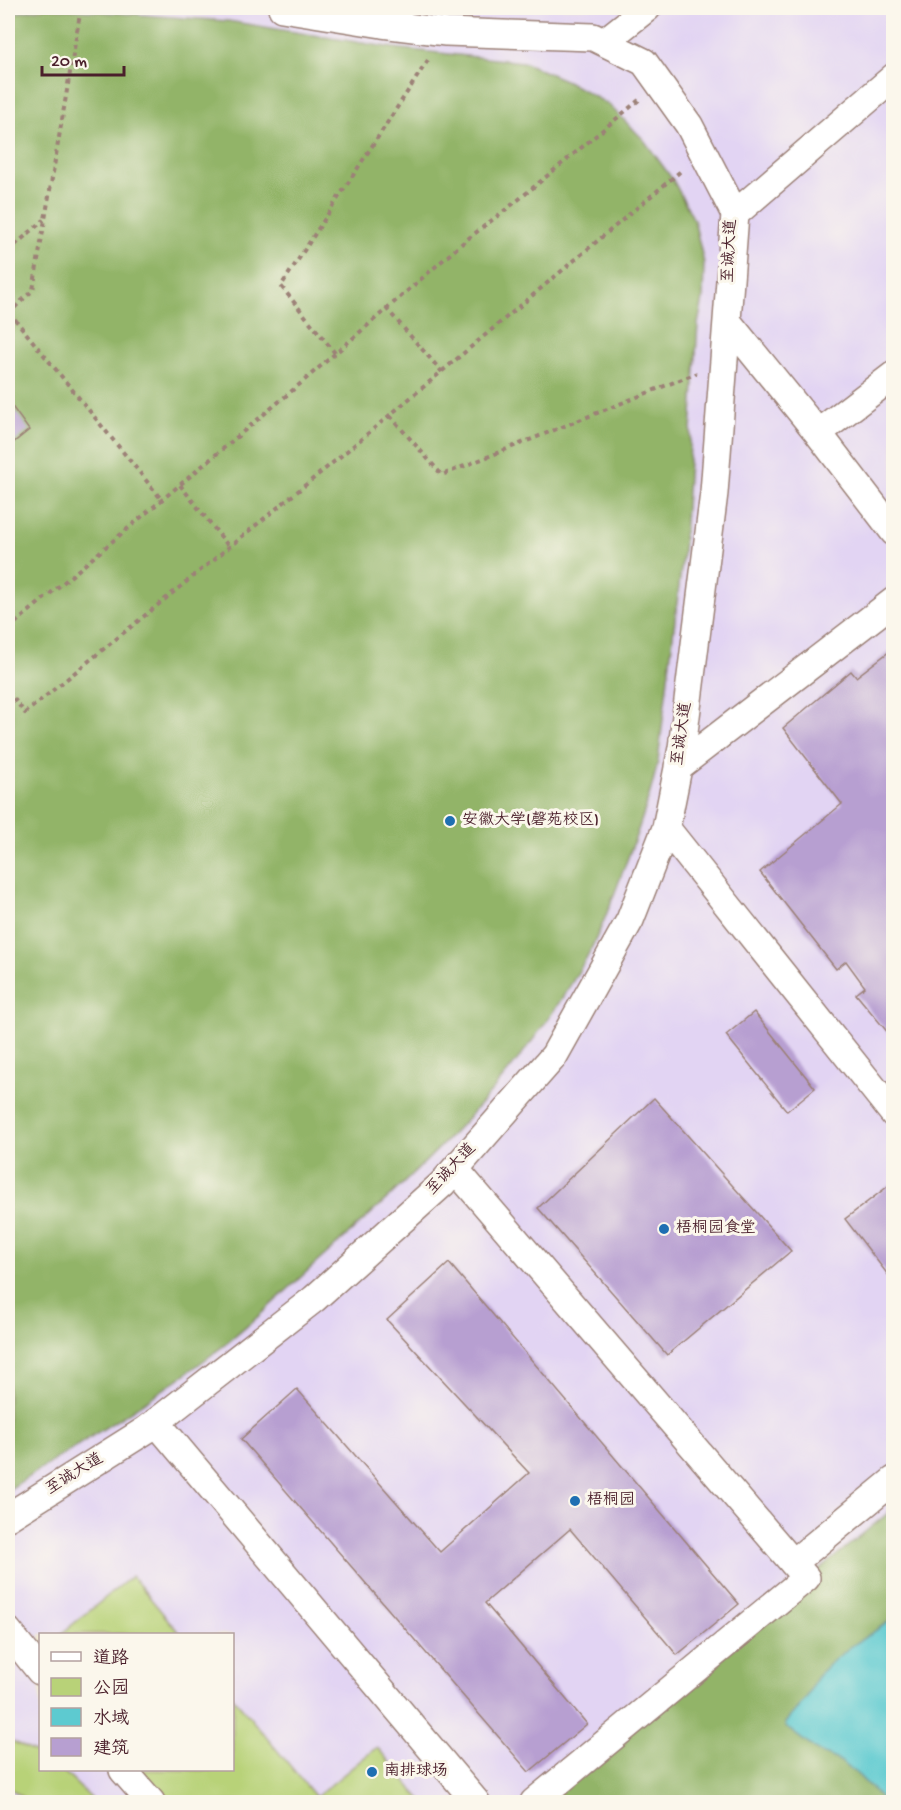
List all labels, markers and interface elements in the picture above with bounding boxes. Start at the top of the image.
scale bar [42,39,124,77]
text: 20 m [51,52,87,73]
street label: 至诚大道 [719,218,742,283]
street label: 至诚大道 [668,701,697,767]
place label: 安徽大学(磬苑校区) [462,810,599,831]
marker: 安徽大学(磬苑校区) [443,814,457,828]
street label: 至诚大道 [422,1139,481,1200]
place label: 梧桐园食堂 [676,1218,756,1239]
marker: 梧桐园食堂 [657,1222,671,1236]
street label: 至诚大道 [42,1449,107,1500]
place label: 梧桐园 [587,1491,635,1511]
marker: 梧桐园 [568,1494,582,1508]
legend [39,1633,234,1771]
text: 道路 [93,1648,129,1670]
text: 公园 [93,1678,129,1700]
text: 水域 [93,1708,129,1730]
text: 建筑 [93,1738,129,1760]
place label: 南排球场 [384,1761,448,1782]
marker: 南排球场 [365,1765,379,1779]

